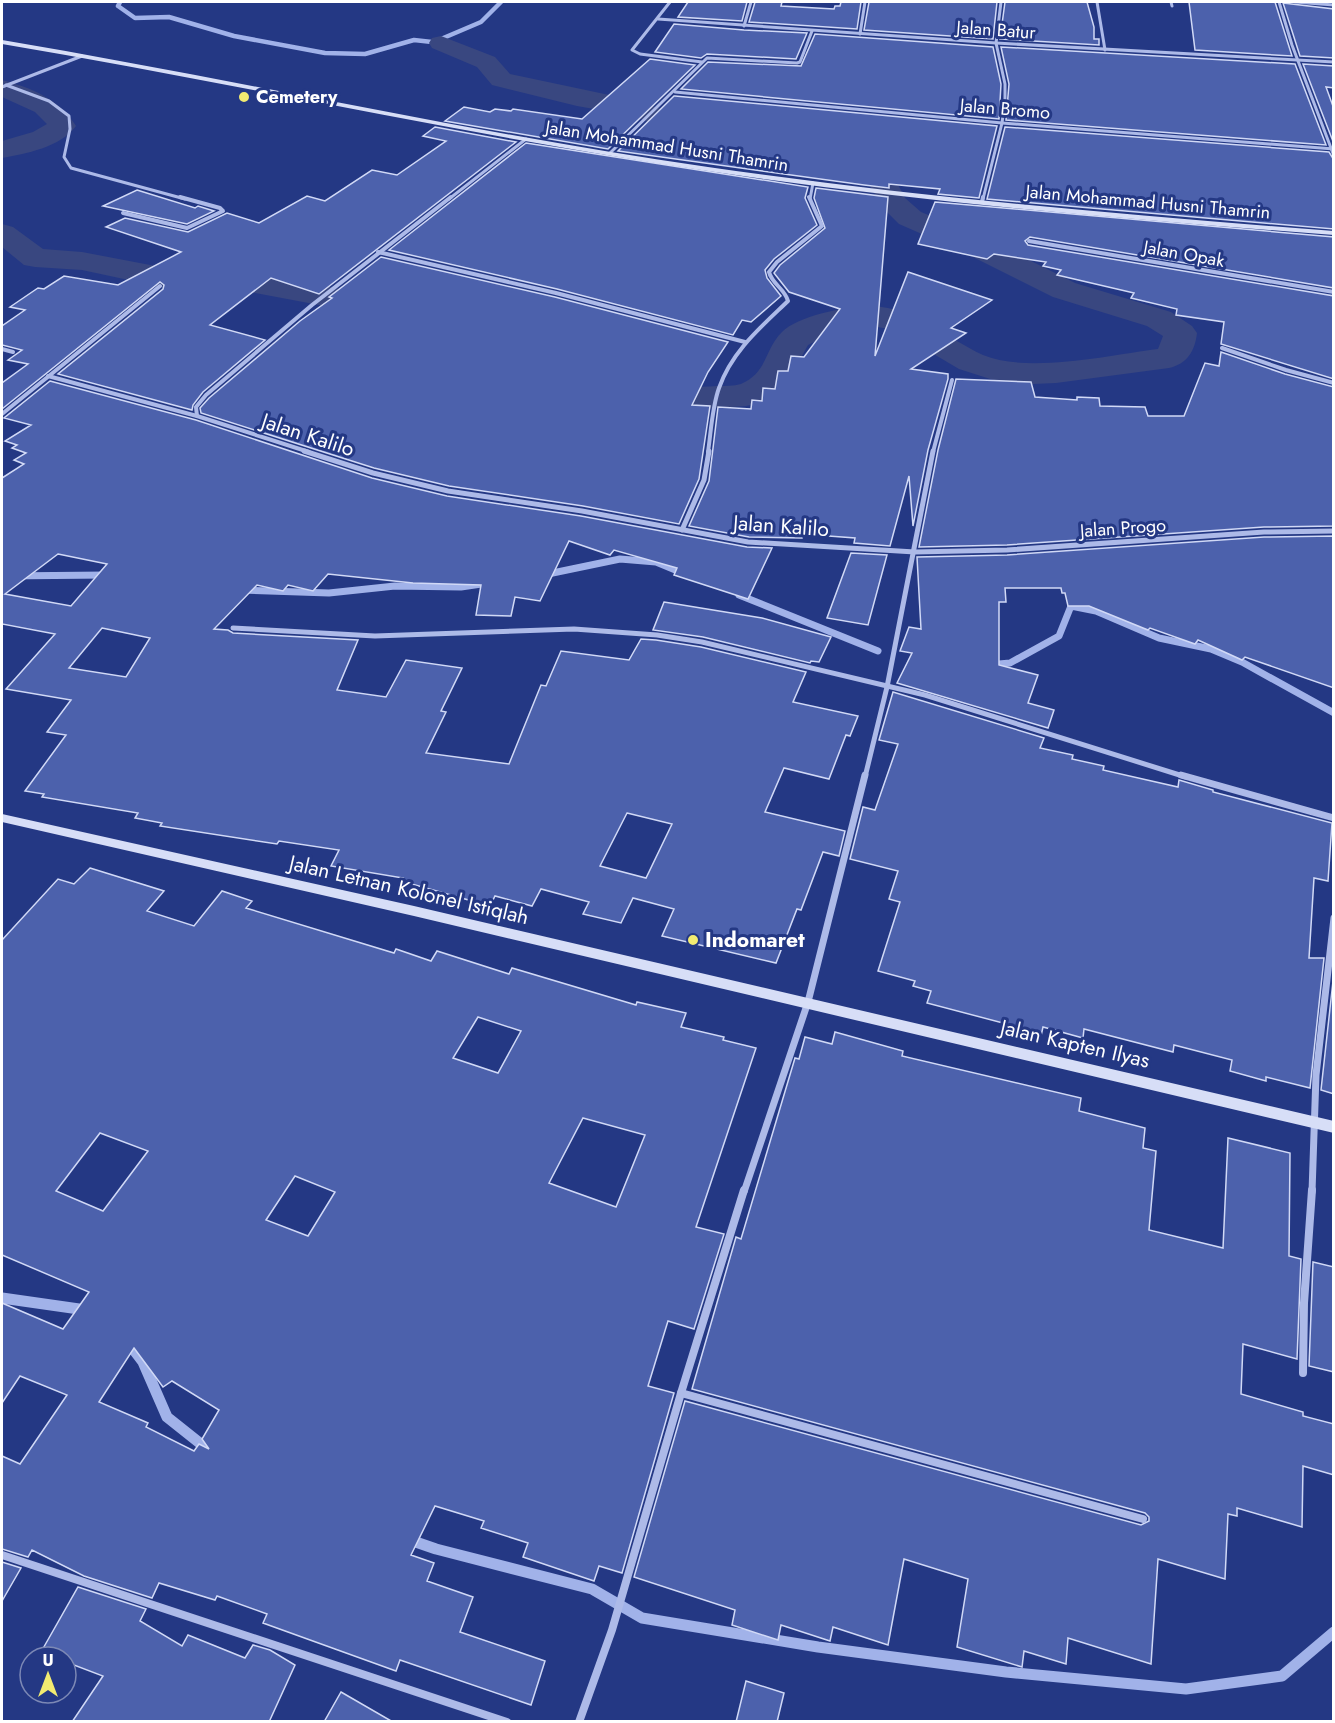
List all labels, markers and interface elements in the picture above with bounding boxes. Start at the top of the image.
street label: Jalan Batur [954,14,1037,46]
place label: Cemetery [256,84,338,110]
marker: Cemetery [237,90,251,104]
street label: Jalan Bromo [957,92,1051,126]
street label: Jalan Mohammad Husni Thamrin [542,114,790,178]
street label: Jalan Mohammad Husni Thamrin [1023,178,1271,226]
street label: Jalan Opak [1140,234,1227,274]
street label: Jalan Kalilo [255,405,358,464]
street label: Jalan Kalilo [729,507,830,544]
street label: Jalan Progo [1077,512,1167,544]
street label: Jalan Letnan Kolonel Istiqlah [283,847,532,932]
place label: Indomaret [705,925,805,955]
marker: Indomaret [686,933,700,947]
street label: Jalan Kapten Ilyas [995,1012,1153,1076]
north arrow [18,1645,78,1705]
text: U [42,1649,54,1672]

